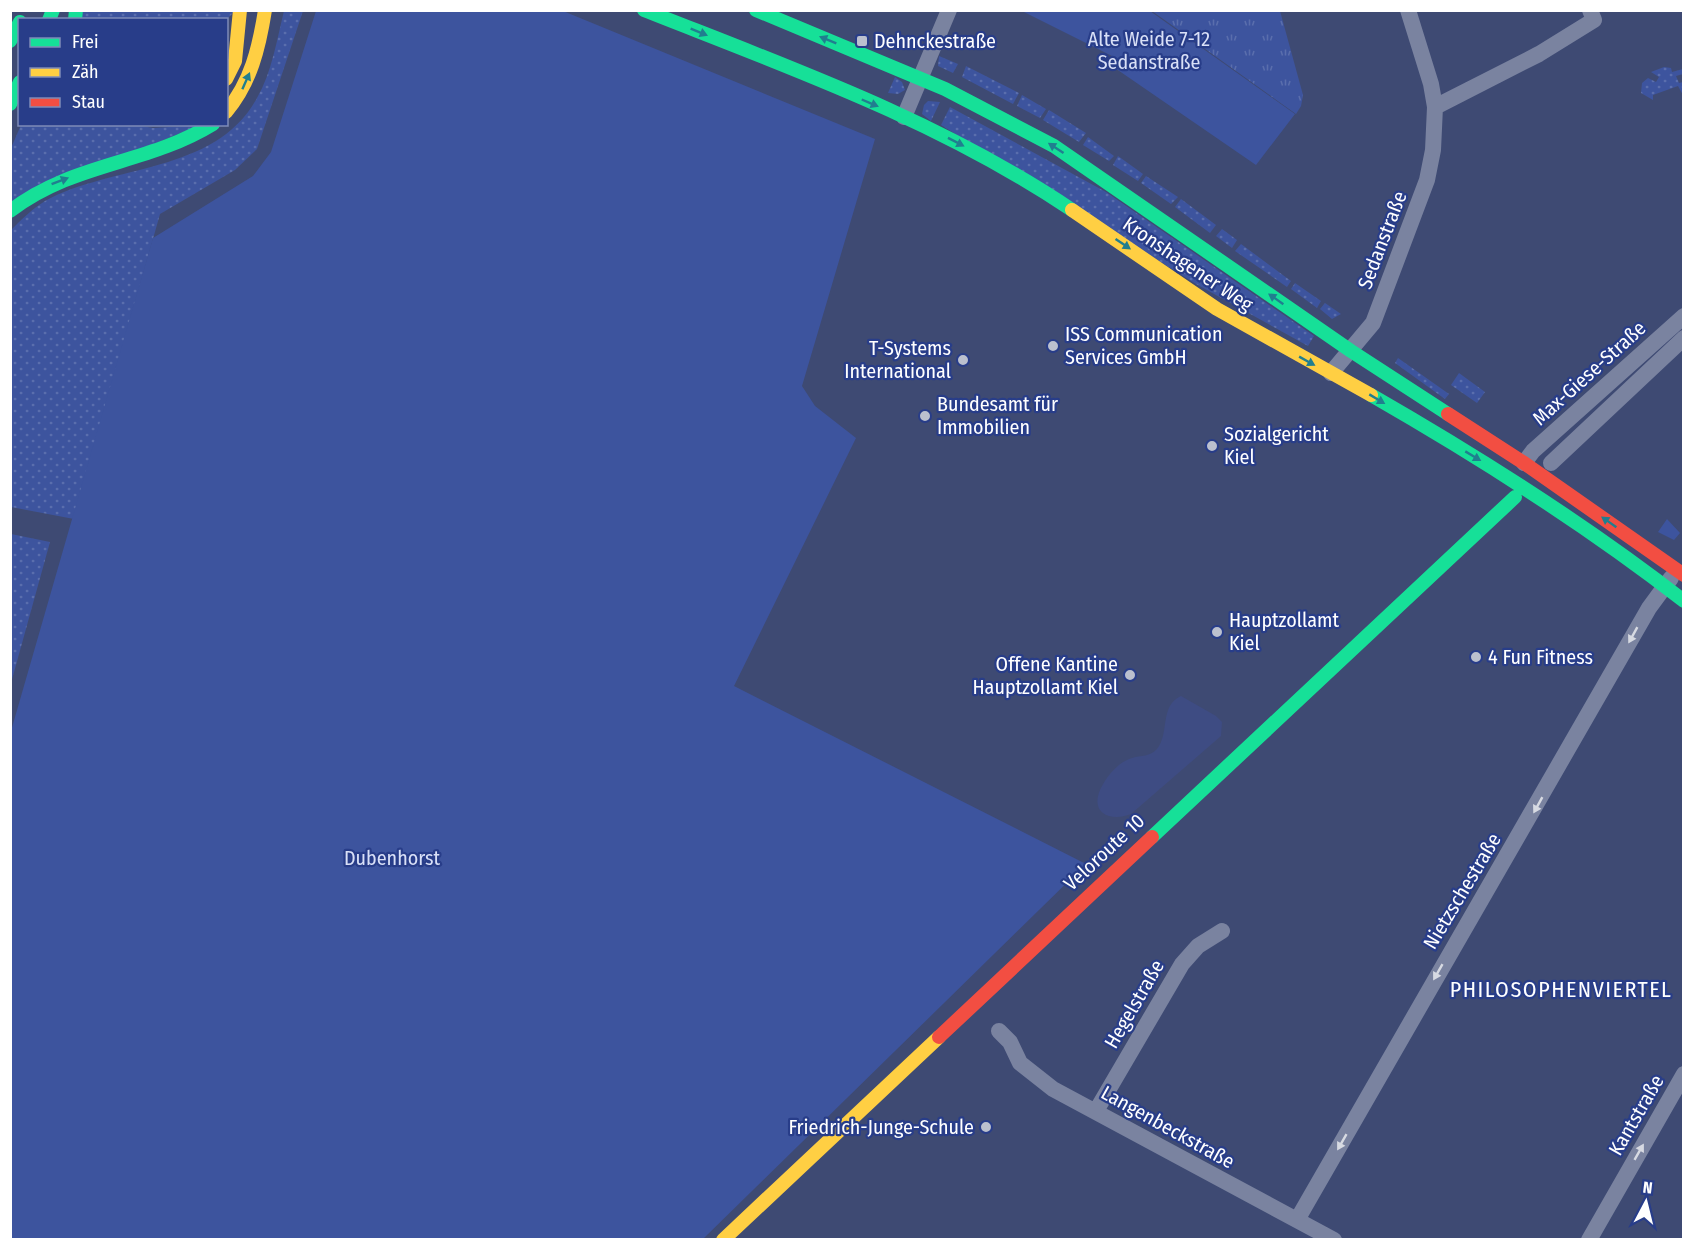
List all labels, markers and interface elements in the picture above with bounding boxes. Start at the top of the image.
legend [18,18,228,126]
one-way arrow [690,27,708,37]
park label: Alte Weide 7-12 Sedanstraße [1088,27,1210,74]
place label: Dehnckestraße [874,29,996,53]
text: Frei [72,31,98,53]
marker: Dehnckestraße [855,34,869,48]
one-way arrow [818,35,836,45]
text: Zäh [72,61,99,83]
one-way arrow [241,72,251,90]
text: Stau [72,91,105,113]
one-way arrow [862,98,880,108]
one-way arrow [948,138,965,147]
one-way arrow [1048,142,1064,153]
one-way arrow [51,176,69,185]
street label: Sedanstraße [1352,188,1412,292]
street label: Kronshagener Weg [1118,212,1258,317]
one-way arrow [1114,238,1130,250]
one-way arrow [1268,293,1284,305]
street label: Max-Giese-Straße [1527,316,1651,430]
place label: ISS Communication Services GmbH [1065,322,1222,369]
place label: T-Systems International [844,336,951,383]
marker: ISS Communication Services GmbH [1046,339,1060,353]
marker: T-Systems International [956,353,970,367]
one-way arrow [1298,356,1315,366]
place label: Bundesamt für Immobilien [937,392,1058,439]
one-way arrow [1369,394,1386,404]
marker: Bundesamt für Immobilien [918,409,932,423]
place label: Sozialgericht Kiel [1224,422,1329,469]
marker: Sozialgericht Kiel [1205,439,1219,453]
one-way arrow [1465,451,1482,461]
one-way arrow [1601,517,1617,528]
place label: Hauptzollamt Kiel [1229,608,1339,655]
marker: Hauptzollamt Kiel [1210,625,1224,639]
one-way arrow [1628,627,1639,643]
place label: 4 Fun Fitness [1488,645,1593,669]
marker: 4 Fun Fitness [1469,650,1483,664]
place label: Offene Kantine Hauptzollamt Kiel [973,652,1118,699]
marker: Offene Kantine Hauptzollamt Kiel [1123,668,1137,682]
one-way arrow [1532,797,1543,813]
street label: Veloroute 10 [1059,809,1149,895]
street label: Nietzschestraße [1418,829,1506,953]
park label: Dubenhorst [344,846,440,870]
street label: Hegelstraße [1099,956,1169,1052]
one-way arrow [1433,964,1443,981]
district label: PHILOSOPHENVIERTEL [1450,976,1672,1003]
street label: Kantstraße [1603,1070,1669,1160]
street label: Langenbeckstraße [1097,1080,1239,1174]
place label: Friedrich-Junge-Schule [788,1115,974,1139]
marker: Friedrich-Junge-Schule [979,1120,993,1134]
one-way arrow [1337,1134,1347,1151]
one-way arrow [1634,1143,1644,1160]
north arrow [1616,1172,1676,1232]
text: N [1642,1178,1654,1198]

